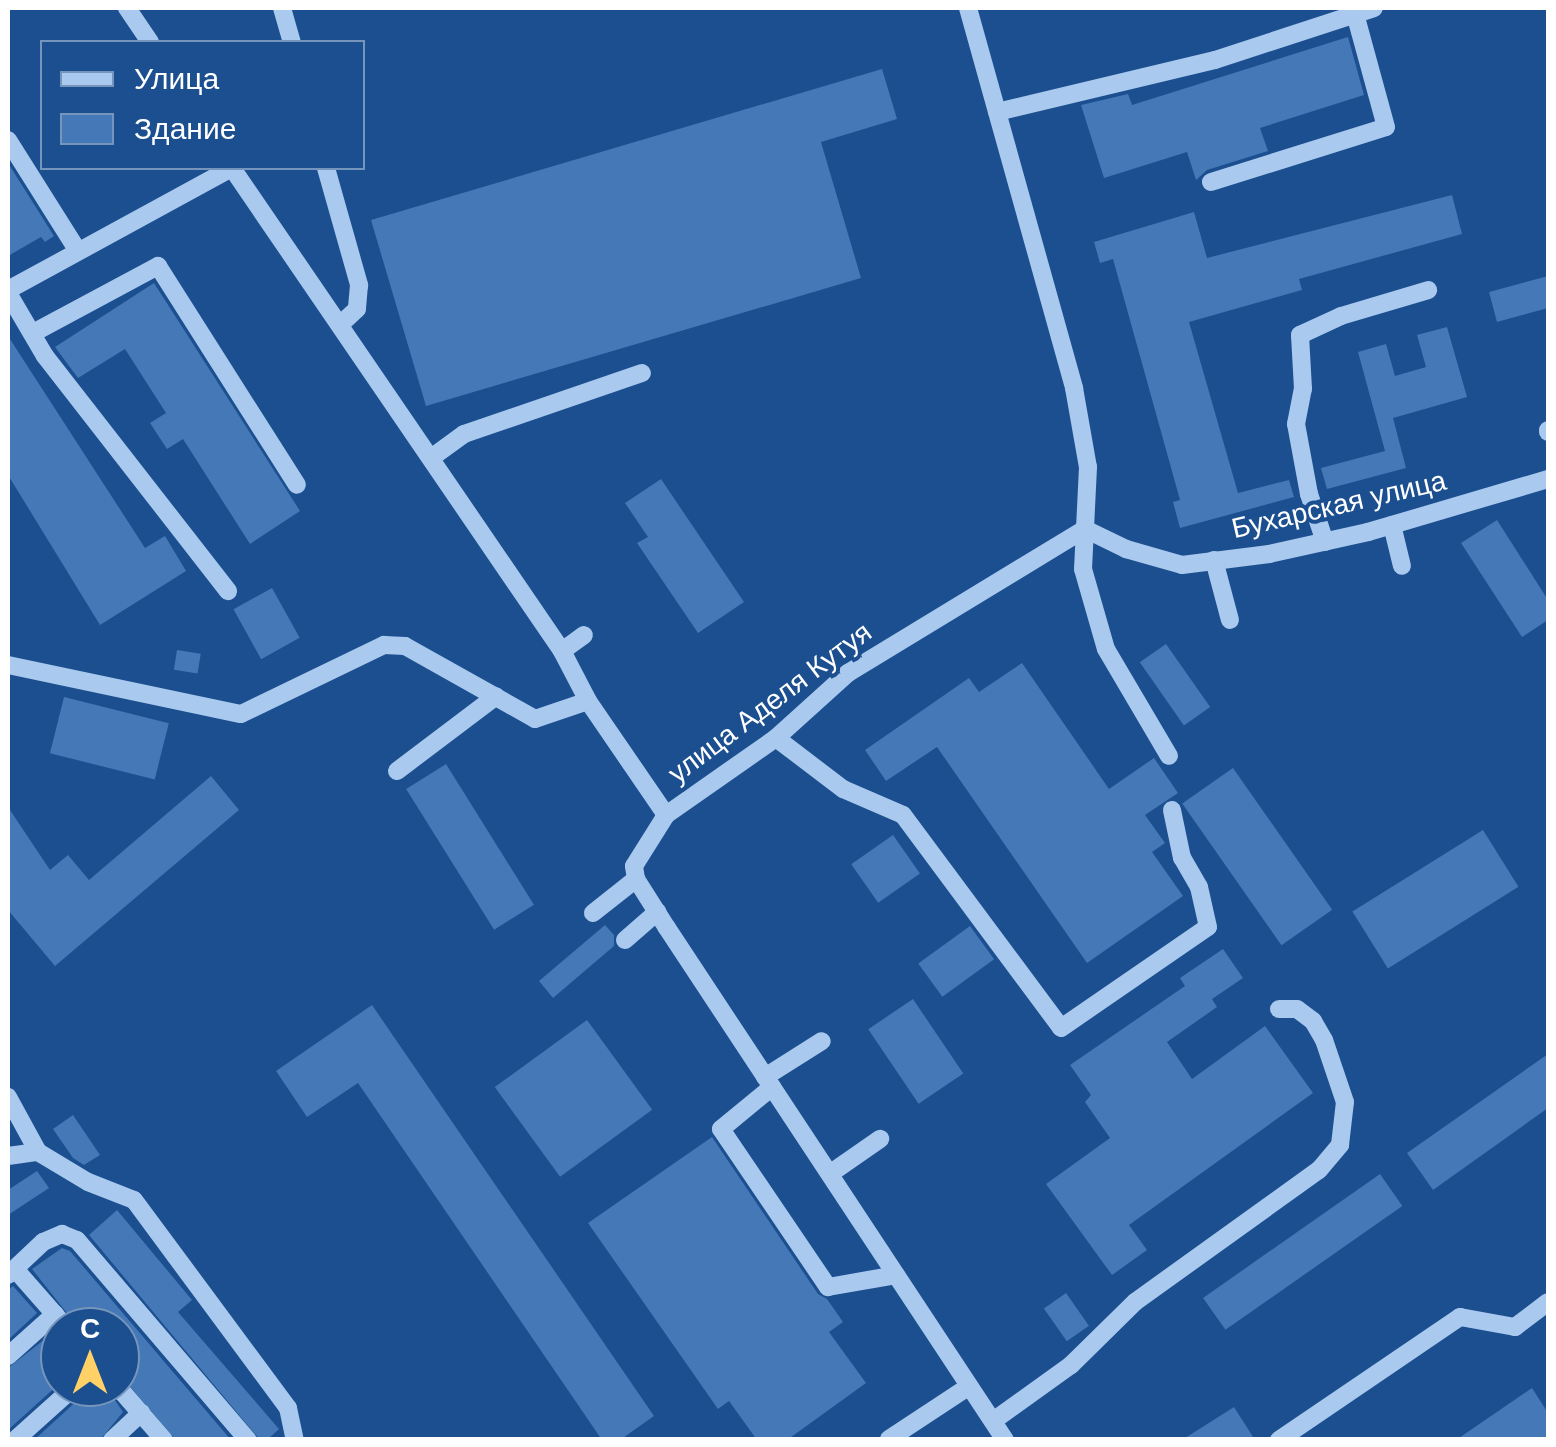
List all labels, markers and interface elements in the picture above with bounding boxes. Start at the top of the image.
legend [40,40,365,170]
text: Улица [134,62,219,95]
text: Здание [134,112,236,145]
street label: Бухарская улица [1229,464,1449,546]
street label: улица Аделя Кутуя [662,616,878,790]
north arrow [40,1307,140,1407]
text: С [80,1313,100,1344]

